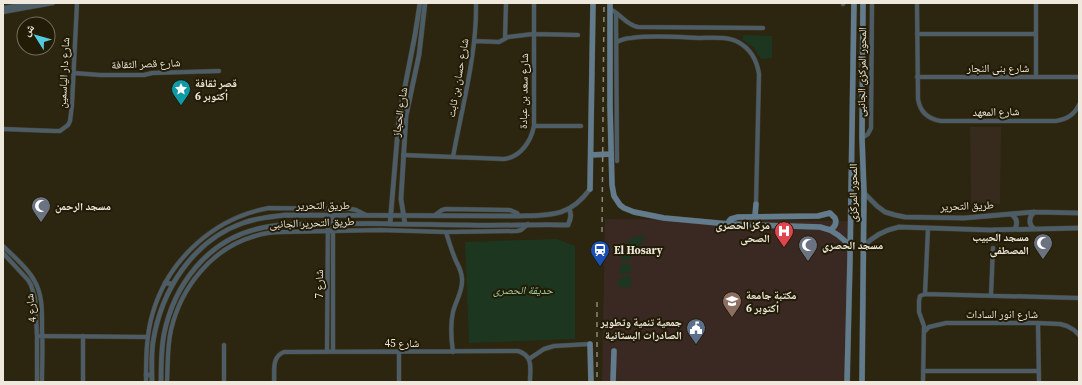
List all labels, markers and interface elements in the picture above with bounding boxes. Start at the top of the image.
north arrow [16,16,56,56]
text: ش [19,21,38,39]
street label: المحور المركزى الجانبى [854,27,870,117]
street label: شارع دار الياسمين [55,37,73,109]
street label: شارع حسان بن ثابت [444,37,472,119]
street label: شارع سعد بن عبادة [516,53,532,129]
street label: شارع قصر الثقافة [111,55,181,73]
street label: شارع بنى النجار [966,61,1029,76]
place label: قصر ثقافة 6 أكتوبر [195,76,237,104]
place icon: قصر ثقافة 6 أكتوبر [170,78,192,106]
street label: شارع الحجاز [389,86,411,139]
street label: شارع المعهد [972,104,1020,120]
street label: المحور المركزى [846,164,861,222]
mosque icon: مسجد الرحمن [30,195,52,223]
street label: طريق التحرير [295,198,350,213]
street label: طريق التحرير [939,198,994,214]
place label: مسجد الرحمن [55,199,111,214]
street label: طريق التحرير الجانبى [269,214,355,232]
place label: مركز الحصرى الصحى [715,218,770,246]
hospital icon: مركز الحصرى الصحى [773,220,795,248]
place label: مسجد الحبيب المصطفى [972,230,1029,258]
mosque icon: مسجد الحبيب المصطفى [1032,232,1054,260]
mosque icon: مسجد الحصري [797,234,819,262]
place label: مسجد الحصري [822,238,883,253]
station icon: El Hosary [589,239,611,267]
place label: El Hosary [614,243,663,258]
street label: شارع 7 [312,270,327,298]
park label: حديقة الحصرى [493,283,554,298]
place label: مكتبة جامعة 6 أكتوبر [746,288,797,316]
school or university icon: مكتبة جامعة 6 أكتوبر [721,290,743,318]
street label: شارع 4 [22,293,40,323]
street label: شارع انور السادات [966,307,1038,322]
place label: جمعية تنمية وتطوير الصادرات البستانية [599,315,682,343]
public building icon: جمعية تنمية وتطوير الصادرات البستانية [685,317,707,345]
street label: شارع 45 [385,336,419,351]

